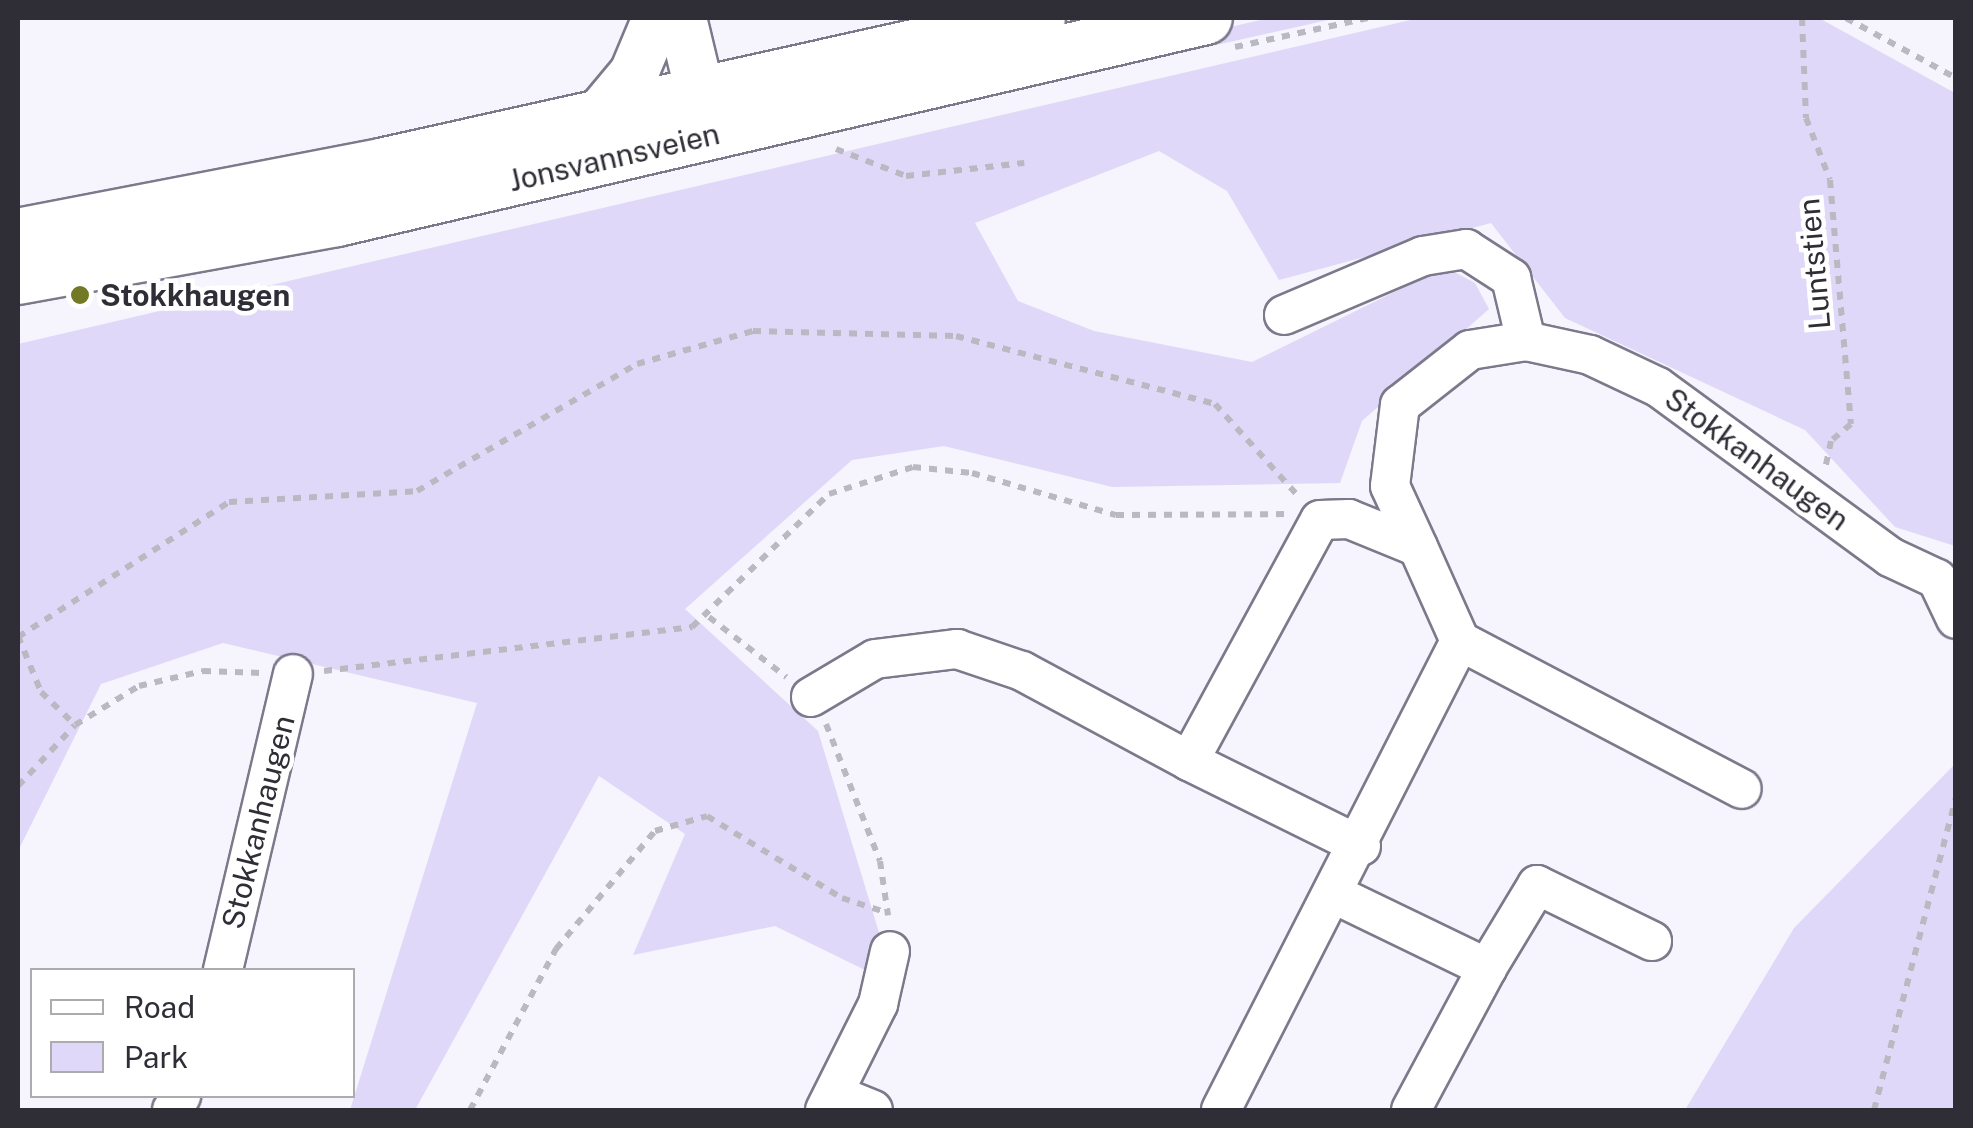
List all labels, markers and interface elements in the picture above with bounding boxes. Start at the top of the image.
street label: Jonsvannsveien [505,115,723,199]
street label: Luntstien [1790,197,1838,331]
place label: Stokkhaugen [100,277,290,313]
marker: Stokkhaugen [69,284,91,306]
street label: Stokkanhaugen [1658,380,1856,538]
street label: Stokkanhaugen [214,712,302,932]
legend [30,968,355,1098]
text: Road [124,989,195,1025]
text: Park [124,1039,188,1075]

